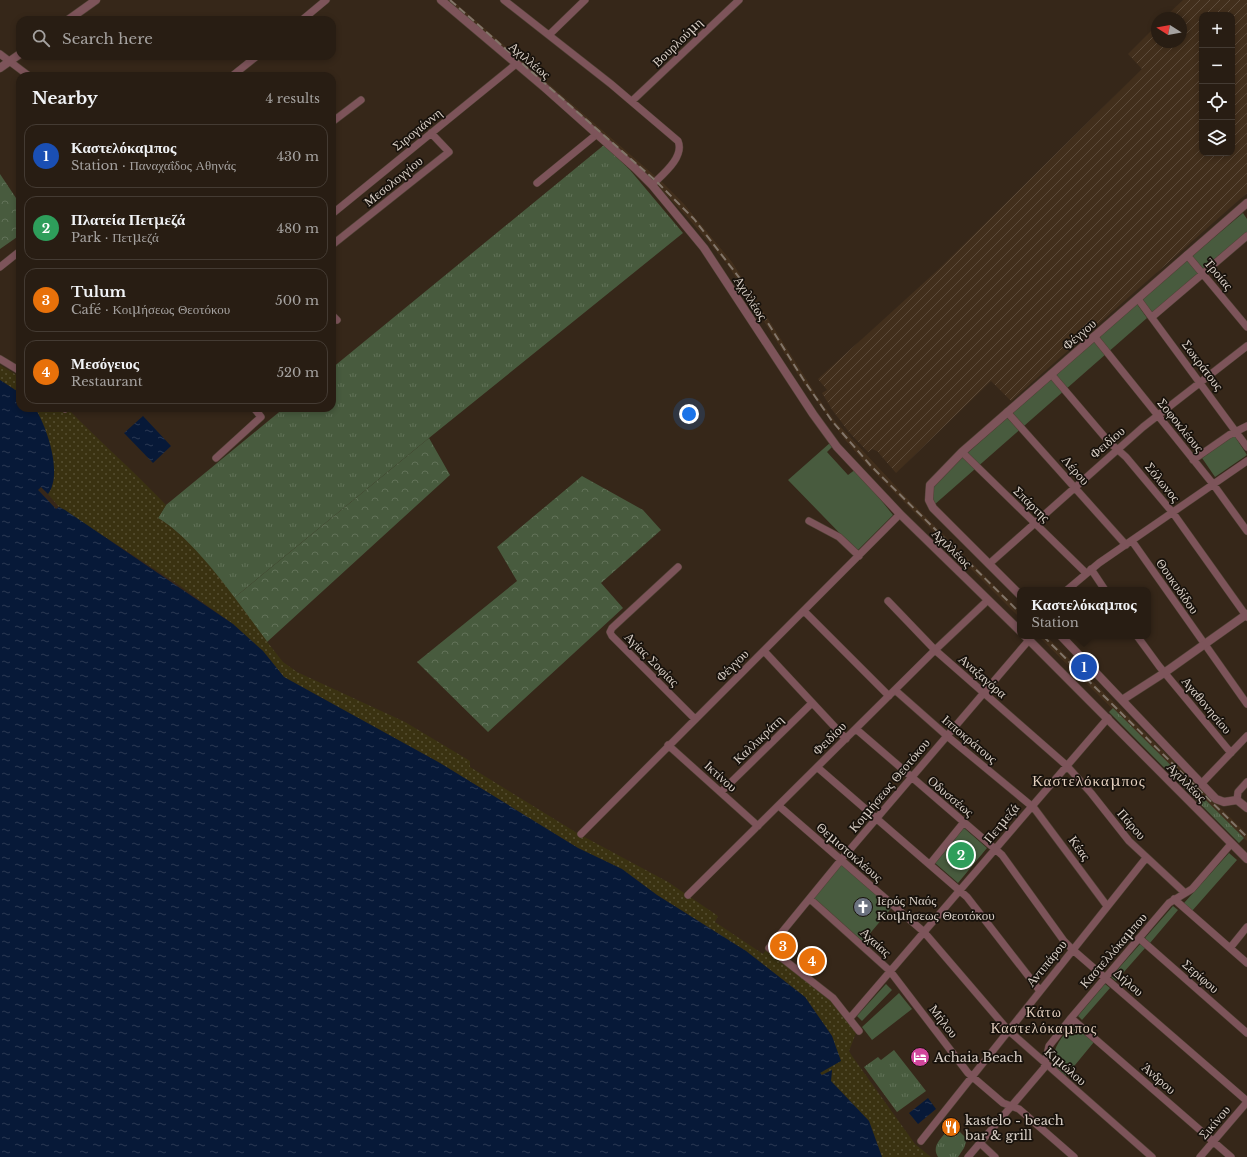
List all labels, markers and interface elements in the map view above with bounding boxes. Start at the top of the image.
north arrow [1151,12,1187,48]
map controls [1199,12,1235,156]
button: + [1199,12,1235,48]
street label: Βουρλούμη [649,14,706,71]
search box [16,16,336,60]
icon: search [30,27,52,49]
text: Search here [62,29,153,48]
street label: Αχιλλέως [505,38,555,83]
button: − [1199,48,1235,84]
button: locate [1199,84,1235,120]
text: Nearby [32,88,98,109]
text: 4 results [266,90,320,107]
street label: Σιρογιάννη [389,104,446,154]
button: layers [1199,120,1235,156]
text: Καστελόκαμπος [71,138,176,157]
text: 1 [43,148,49,165]
text: 430 m [276,148,319,165]
street label: Μεσολογγίου [360,152,426,210]
text: Station · Παναχαΐδος Αθηνάς [71,157,236,174]
text: Πλατεία Πετμεζά [71,210,185,229]
text: 2 [42,220,50,237]
text: 480 m [277,220,319,237]
text: Park · Πετμεζά [71,229,159,246]
street label: Τροίας [1200,255,1237,294]
street label: Αχιλλέως [730,273,772,324]
text: Tulum [71,282,126,301]
text: 3 [42,292,50,309]
text: 500 m [275,292,319,309]
text: Café · Κοιμήσεως Θεοτόκου [71,301,230,318]
street label: Φέγγου [1059,315,1100,354]
street label: Σωκράτους [1178,337,1228,395]
text: Μεσόγειος [71,354,139,373]
text: 4 [42,364,50,381]
text: 520 m [277,364,319,381]
text: Restaurant [71,373,143,390]
street label: Σοφοκλέους [1154,395,1208,456]
your location [679,404,699,424]
street label: Φειδίου [1086,423,1128,462]
street label: Λέρου [1058,452,1093,489]
street label: Σόλωνος [1141,459,1184,506]
street label: Σπάρτης [1010,483,1054,527]
street label: Αχιλλέως [928,525,976,572]
street label: Θουκυδίδου [1152,555,1203,617]
popup [1017,587,1151,639]
text: Καστελόκαμπος [1031,595,1137,614]
text: Station [1031,614,1079,631]
street label: Αγίας Σοφίας [621,628,683,691]
street label: Φέγγου [712,645,752,685]
street label: Αναξαγόρα [955,651,1011,702]
pin: 1 [1071,652,1097,682]
street label: Αγαθονησίου [1178,673,1236,738]
street label: Καλλικράτη [730,711,787,768]
street label: Ιπποκράτους [939,711,1001,768]
street label: Φειδίου [809,718,850,759]
street label: Κοιμήσεως Θεοτόκου [845,735,934,836]
street label: Ικτίνου [701,757,741,796]
street label: Αχιλλέως [1163,759,1211,806]
district label: Καστελόκαμπος [1032,771,1146,790]
street label: Οδυσσέως [924,772,978,821]
street label: Πετμεζά [980,800,1023,847]
street label: Πάρου [1114,805,1150,843]
street label: Θεμιστοκλέους [813,819,887,887]
street label: Κέας [1065,832,1095,865]
pin: 2 [948,840,974,870]
place label: Ιερός Ναός Κοιμήσεως Θεοτόκου [877,892,995,924]
church icon: Ιερός Ναός Κοιμήσεως Θεοτόκου [852,896,874,918]
street label: Καστελλόκαμπου [1076,909,1151,992]
street label: Αχαίας [857,924,895,961]
pin: 3 [770,931,796,961]
street label: Αντιπάρου [1022,936,1071,990]
pin: 4 [799,946,825,976]
street label: Σερίφου [1179,956,1223,997]
street label: Δήλου [1110,965,1147,1000]
street label: Μήλου [925,1001,962,1041]
district label: Κάτω Καστελόκαμπος [991,1003,1097,1037]
street label: Κιμώλου [1041,1044,1090,1089]
hotel icon: Achaia Beach [909,1046,931,1068]
place label: Achaia Beach [933,1049,1023,1066]
street label: Άνδρου [1138,1059,1179,1098]
street label: Σικίνου [1195,1102,1234,1143]
place label: kastelo - beach bar & grill [964,1112,1064,1144]
restaurant icon: kastelo - beach bar & grill [940,1116,962,1138]

